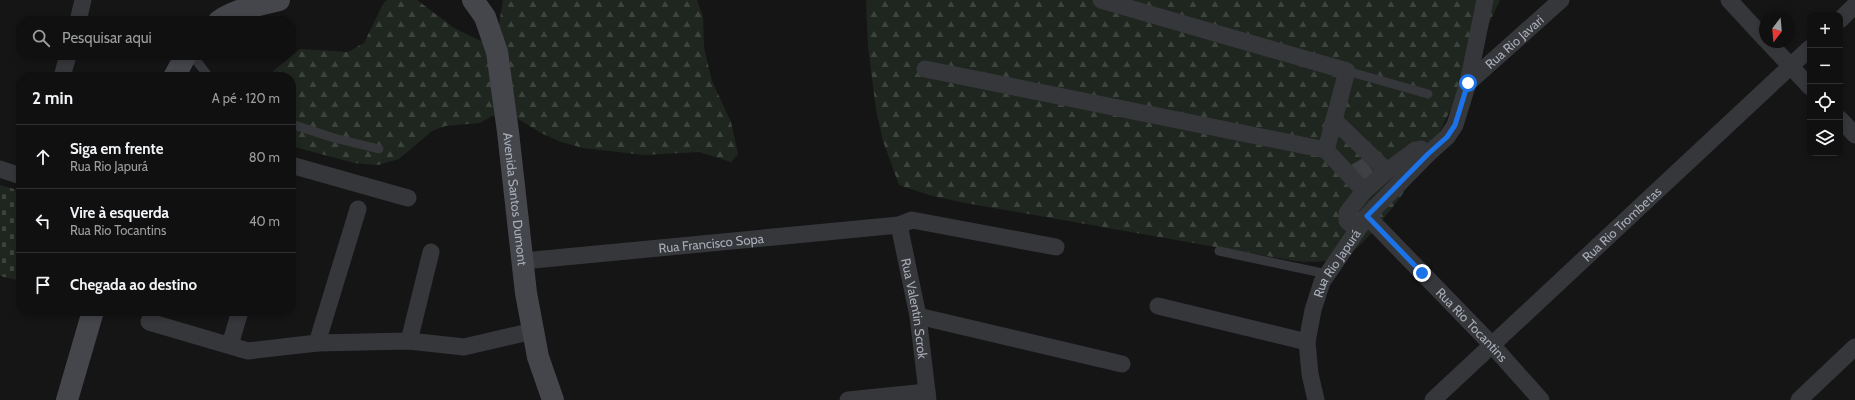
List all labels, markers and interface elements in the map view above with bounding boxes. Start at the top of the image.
street label: Rua Rio Javari [1482,11,1547,72]
north arrow [1759,12,1795,48]
map controls [1807,12,1843,156]
button: + [1807,12,1843,48]
search box [16,16,296,60]
icon: search [30,27,52,49]
text: Pesquisar aqui [62,29,152,47]
button: − [1807,48,1843,84]
route start [1459,74,1477,92]
button: locate [1807,84,1843,120]
text: 2 min [32,88,73,108]
text: A pé · 120 m [212,90,280,106]
button: layers [1807,120,1843,156]
street label: Avenida Santos Dumont [500,131,531,267]
text: Siga em frente [70,140,163,158]
icon: ahead [32,146,54,168]
text: 80 m [249,149,280,165]
text: Rua Rio Japurá [70,158,148,174]
street label: Rua Rio Trombetas [1579,183,1665,265]
text: Vire à esquerda [70,204,169,222]
icon: left [32,210,54,232]
text: 40 m [249,213,280,229]
text: Rua Rio Tocantins [70,222,166,238]
street label: Rua Rio Japurá [1310,225,1364,300]
street label: Rua Francisco Sopa [658,230,765,256]
street label: Rua Valentin Scrok [898,257,931,360]
route end [1413,264,1431,282]
icon: arrive [32,274,54,296]
text: Chegada ao destino [70,276,197,294]
street label: Rua Rio Tocantins [1433,284,1511,365]

